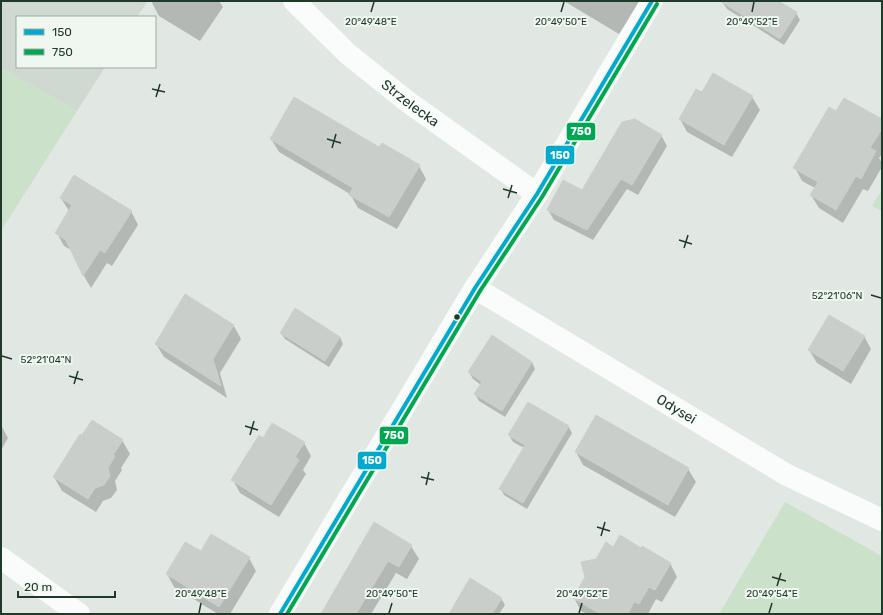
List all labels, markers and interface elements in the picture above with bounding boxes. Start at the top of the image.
legend [16,16,156,68]
text: 20°49'48"E [345,16,397,28]
text: 20°49'50"E [535,16,587,28]
text: 20°49'52"E [726,16,778,28]
text: 150 [52,25,72,39]
text: 750 [52,45,73,59]
street label: Strzelecka [378,76,442,131]
line badge: 750 [566,122,596,141]
text: 750 [571,125,591,138]
line badge: 150 [545,145,575,165]
text: 150 [550,149,570,162]
text: 52°21'06"N [812,290,862,302]
unlabelled marker [452,312,462,322]
text: 52°21'04"N [20,354,72,366]
street label: Odysei [653,391,699,428]
line badge: 750 [379,426,409,445]
text: 750 [384,429,404,442]
line badge: 150 [357,451,387,470]
text: 150 [362,454,382,467]
scale bar [18,573,115,599]
text: 20 m [24,580,52,594]
text: 20°49'48"E [175,588,227,600]
text: 20°49'50"E [366,588,418,600]
text: 20°49'52"E [556,588,608,600]
text: 20°49'54"E [746,588,798,600]

